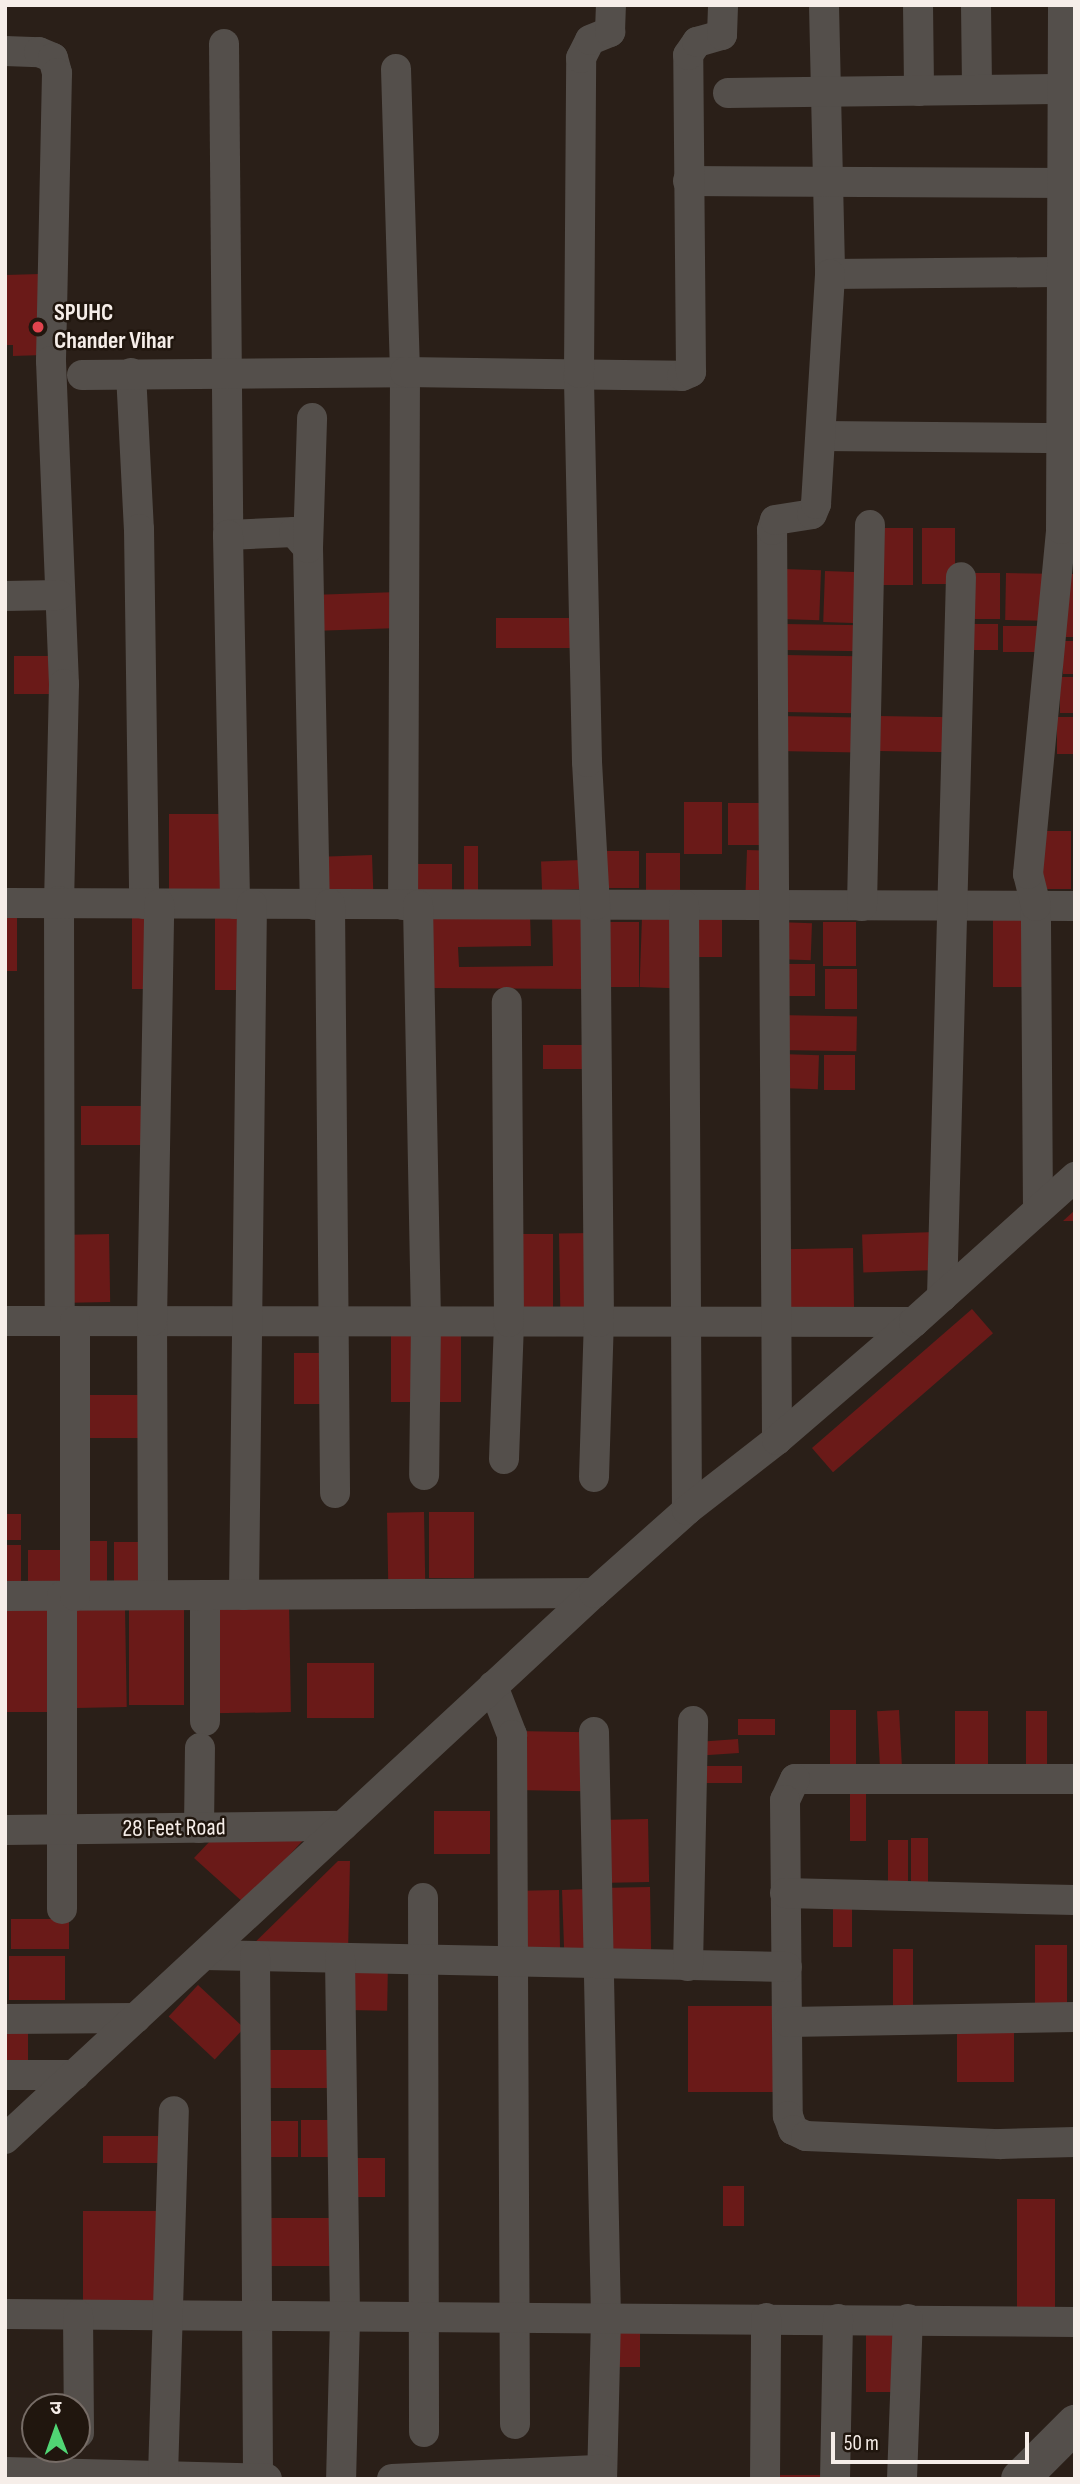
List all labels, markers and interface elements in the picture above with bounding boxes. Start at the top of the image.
place label: SPUHC Chander Vihar [54,299,174,355]
marker: SPUHC Chander Vihar [28,317,48,337]
street label: 28 Feet Road [122,1813,226,1843]
north arrow [21,2393,91,2463]
text: उ [50,2397,61,2420]
scale bar [835,2418,1033,2462]
text: 50 m [844,2431,879,2456]

